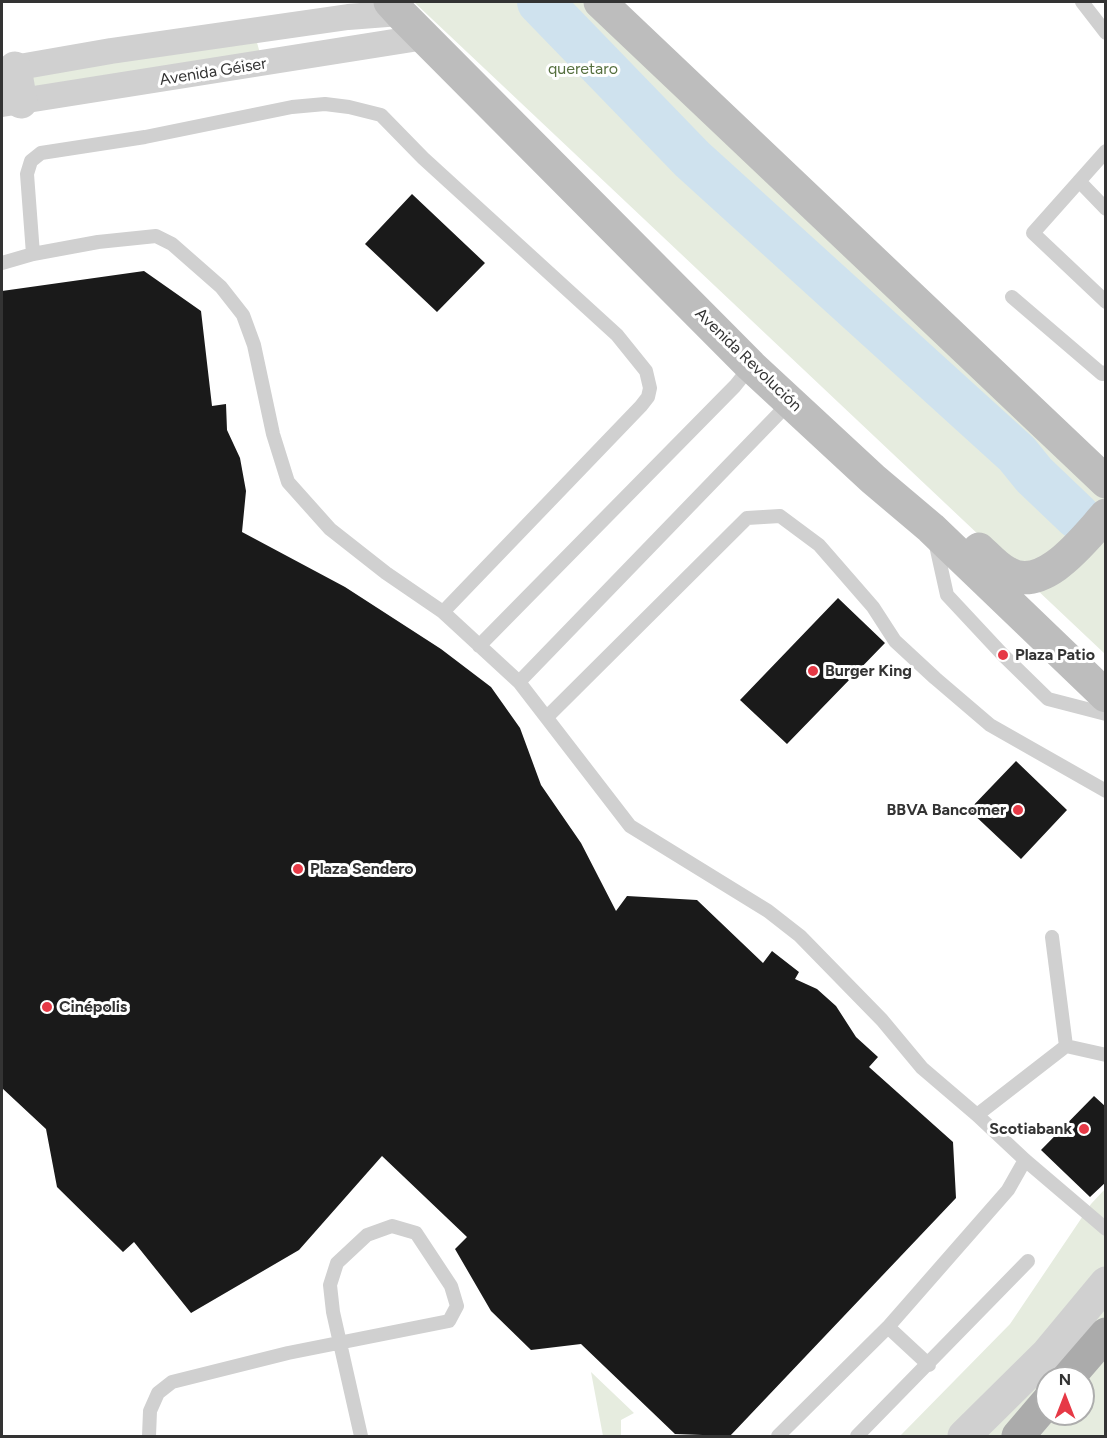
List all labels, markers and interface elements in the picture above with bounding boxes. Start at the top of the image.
street label: Avenida Géiser [158,54,268,90]
park label: queretaro [548,59,618,79]
street label: Avenida Revolución [691,304,805,416]
place label: Plaza Patio [1015,645,1095,665]
marker: Plaza Patio [996,648,1010,662]
place label: Burger King [825,661,912,681]
marker: Burger King [806,664,820,678]
place label: BBVA Bancomer [887,800,1006,820]
marker: BBVA Bancomer [1011,803,1025,817]
place label: Plaza Sendero [310,859,413,879]
marker: Plaza Sendero [291,862,305,876]
place label: Cinépolis [59,997,127,1017]
marker: Cinépolis [40,1000,54,1014]
place label: Scotiabank [989,1119,1072,1139]
marker: Scotiabank [1077,1122,1091,1136]
north arrow [1035,1366,1095,1426]
text: N [1059,1370,1071,1389]

